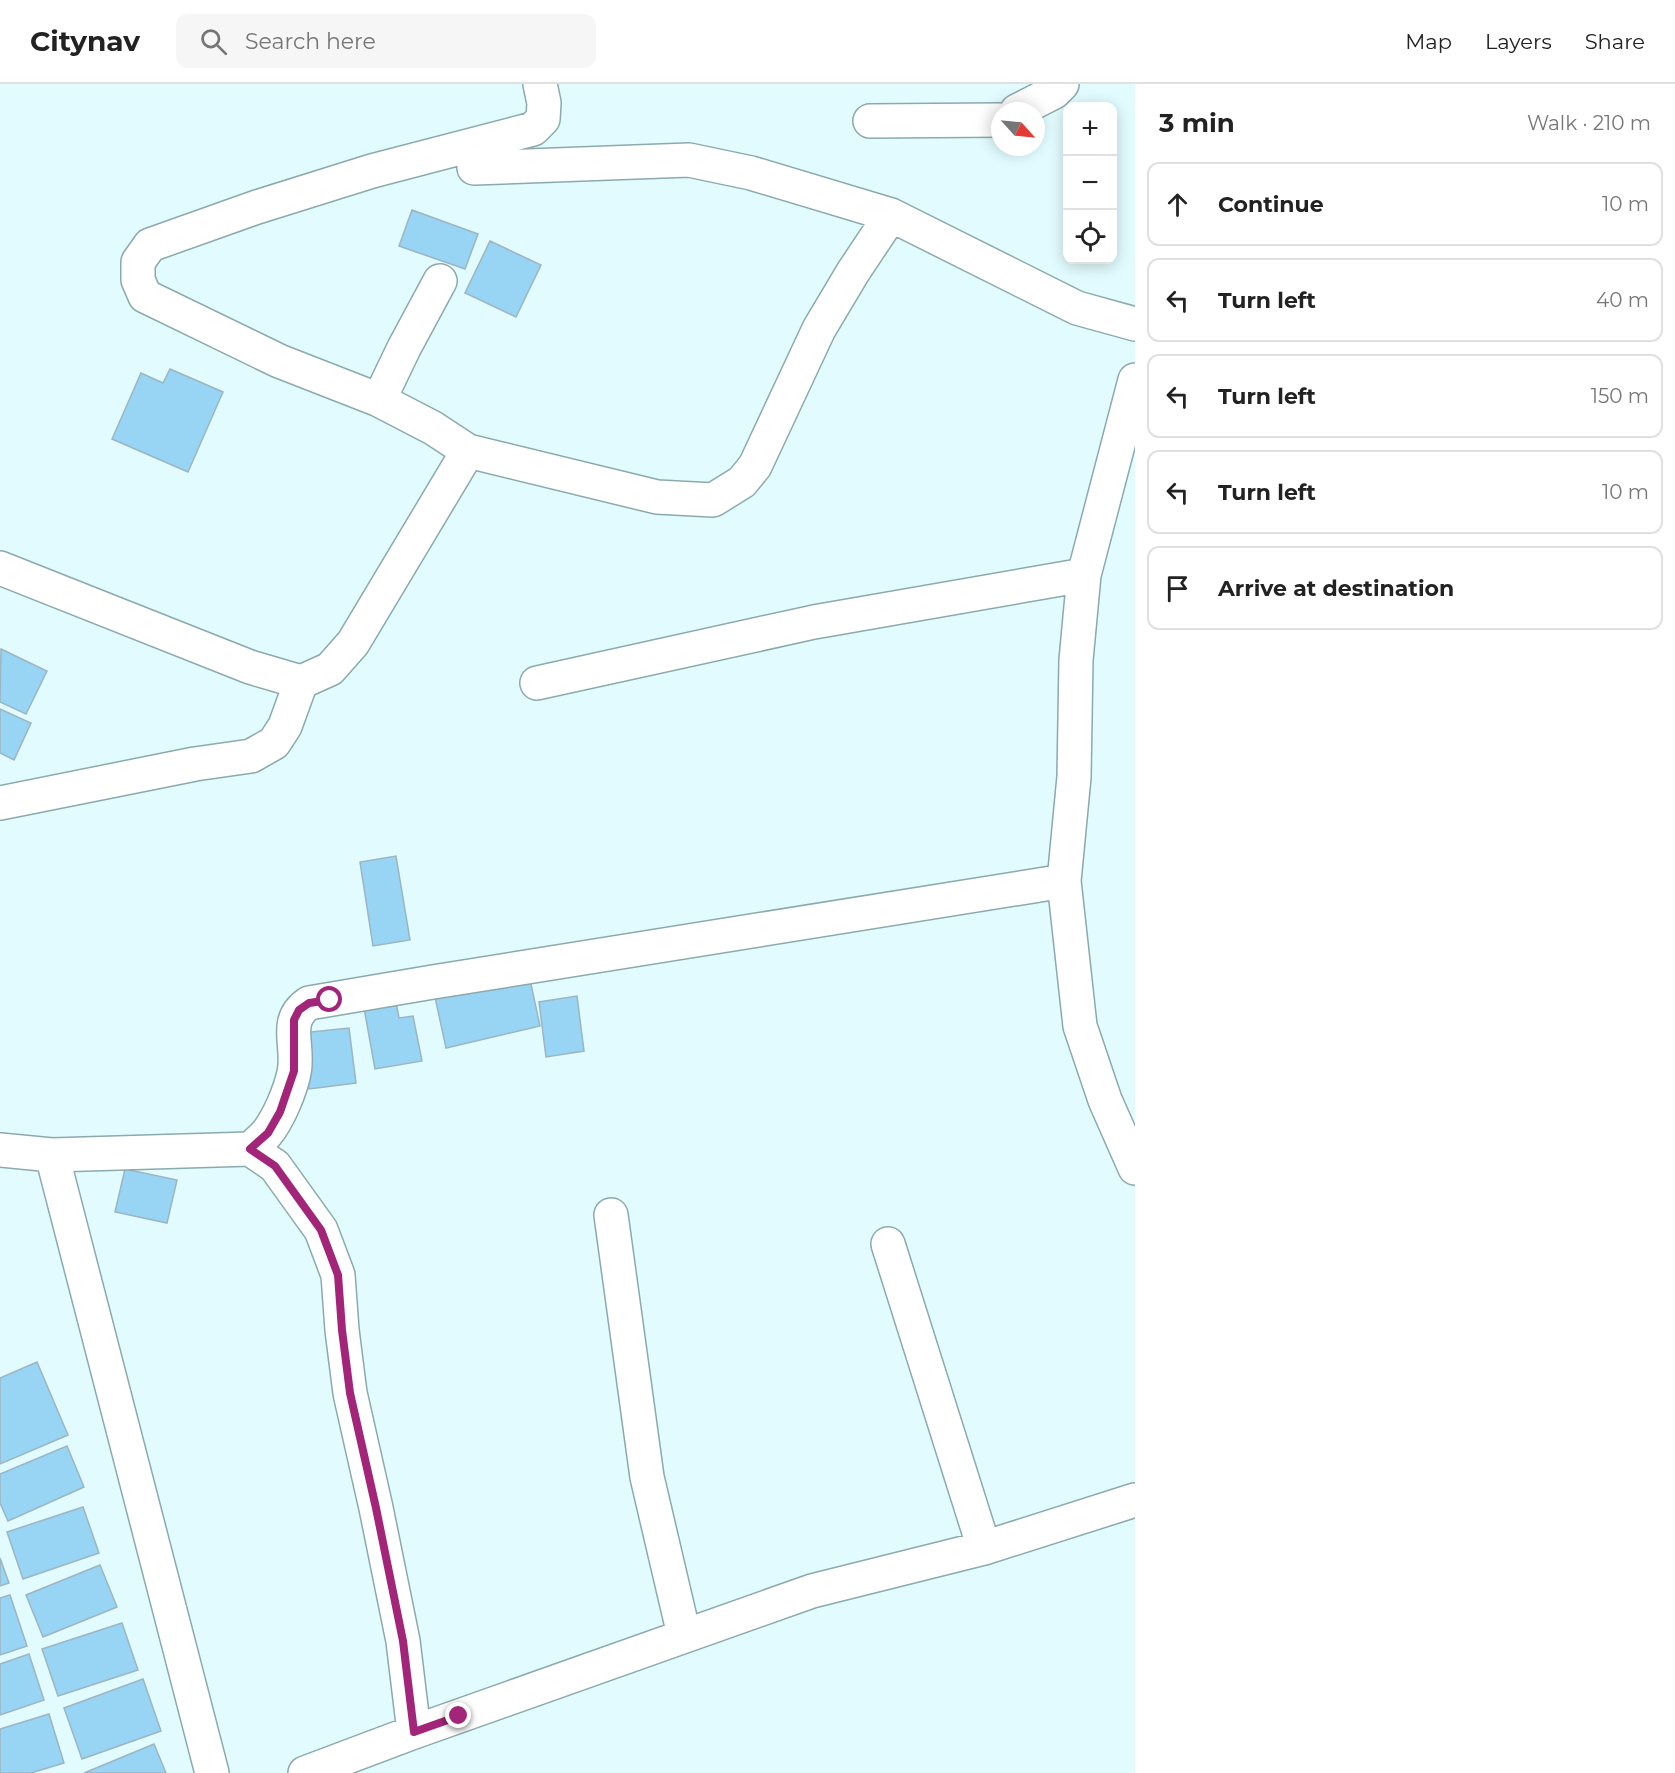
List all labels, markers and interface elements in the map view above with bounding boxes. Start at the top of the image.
search box [176,14,596,68]
text: Citynav [30,24,140,58]
icon: search [197,25,230,58]
text: Search here [245,28,376,55]
text: Map [1405,29,1452,54]
text: Layers [1485,29,1552,54]
text: Share [1585,29,1645,54]
north arrow [991,102,1045,156]
map controls [1063,102,1117,264]
button: + [1063,102,1117,156]
text: 3 min [1159,107,1235,139]
text: Walk · 210 m [1527,111,1651,135]
button: − [1063,156,1117,210]
icon: ahead [1161,188,1194,221]
text: Continue [1218,191,1324,218]
text: 10 m [1602,192,1649,216]
button: locate [1063,210,1117,264]
icon: left [1161,284,1194,317]
text: Turn left [1218,287,1316,314]
text: 40 m [1596,288,1649,312]
icon: left [1161,380,1194,413]
text: Turn left [1218,383,1316,410]
text: 150 m [1591,384,1649,408]
icon: left [1161,476,1194,509]
text: Turn left [1218,479,1316,506]
text: 10 m [1602,480,1649,504]
icon: arrive [1161,572,1194,605]
text: Arrive at destination [1218,575,1454,602]
route start [316,986,342,1012]
route end [445,1702,471,1728]

